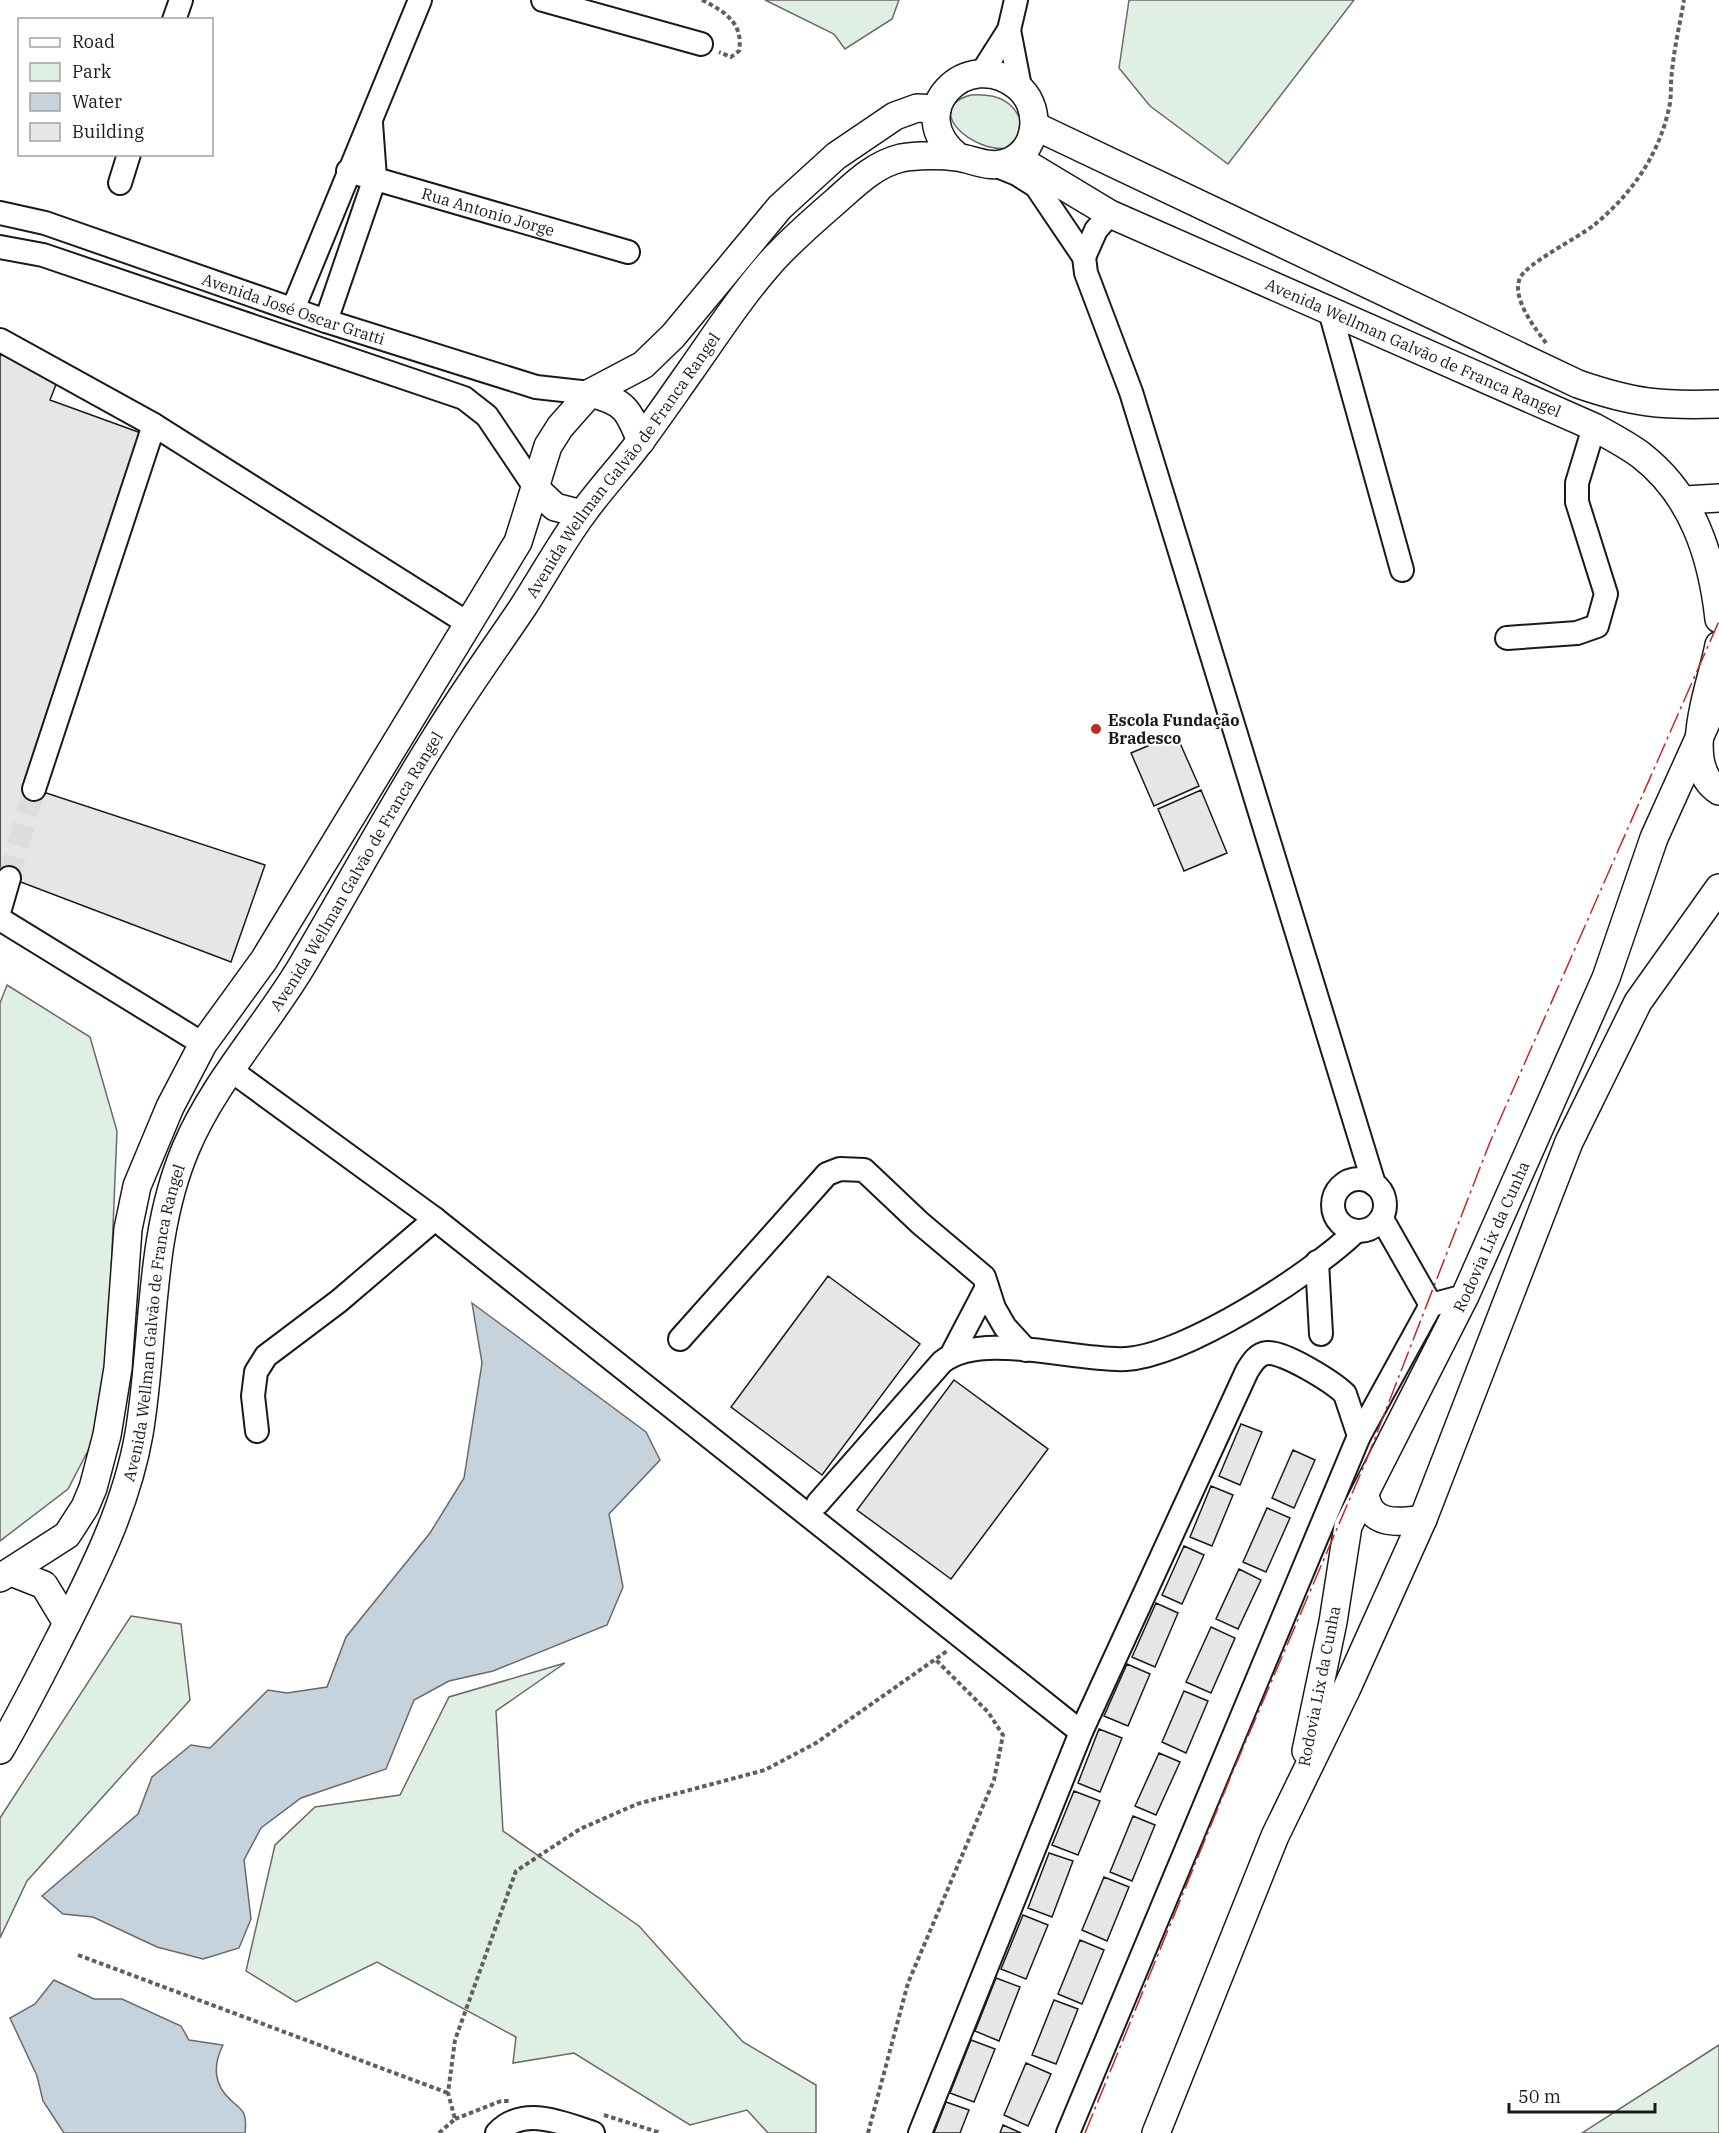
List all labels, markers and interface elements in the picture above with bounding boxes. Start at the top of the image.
legend [18,18,213,156]
text: Road [72,30,115,53]
text: Park [72,60,112,83]
text: Water [72,90,122,113]
text: Building [72,120,144,143]
street label: Rua Antonio Jorge [419,183,557,240]
street label: Avenida José Oscar Gratti [199,269,387,349]
street label: Avenida Wellman Galvão de Franca Rangel [1262,274,1565,421]
street label: Avenida Wellman Galvão de Franca Rangel [521,328,724,601]
place label: Escola Fundação Bradesco [1108,710,1240,748]
marker: Escola Fundação Bradesco [1089,722,1103,736]
street label: Avenida Wellman Galvão de Franca Rangel [265,728,447,1014]
street label: Rodovia Lix da Cunha [1449,1158,1534,1315]
street label: Avenida Wellman Galvão de Franca Rangel [118,1161,189,1484]
street label: Rodovia Lix da Cunha [1294,1604,1344,1768]
scale bar [1509,2076,1654,2114]
text: 50 m [1518,2085,1561,2108]

